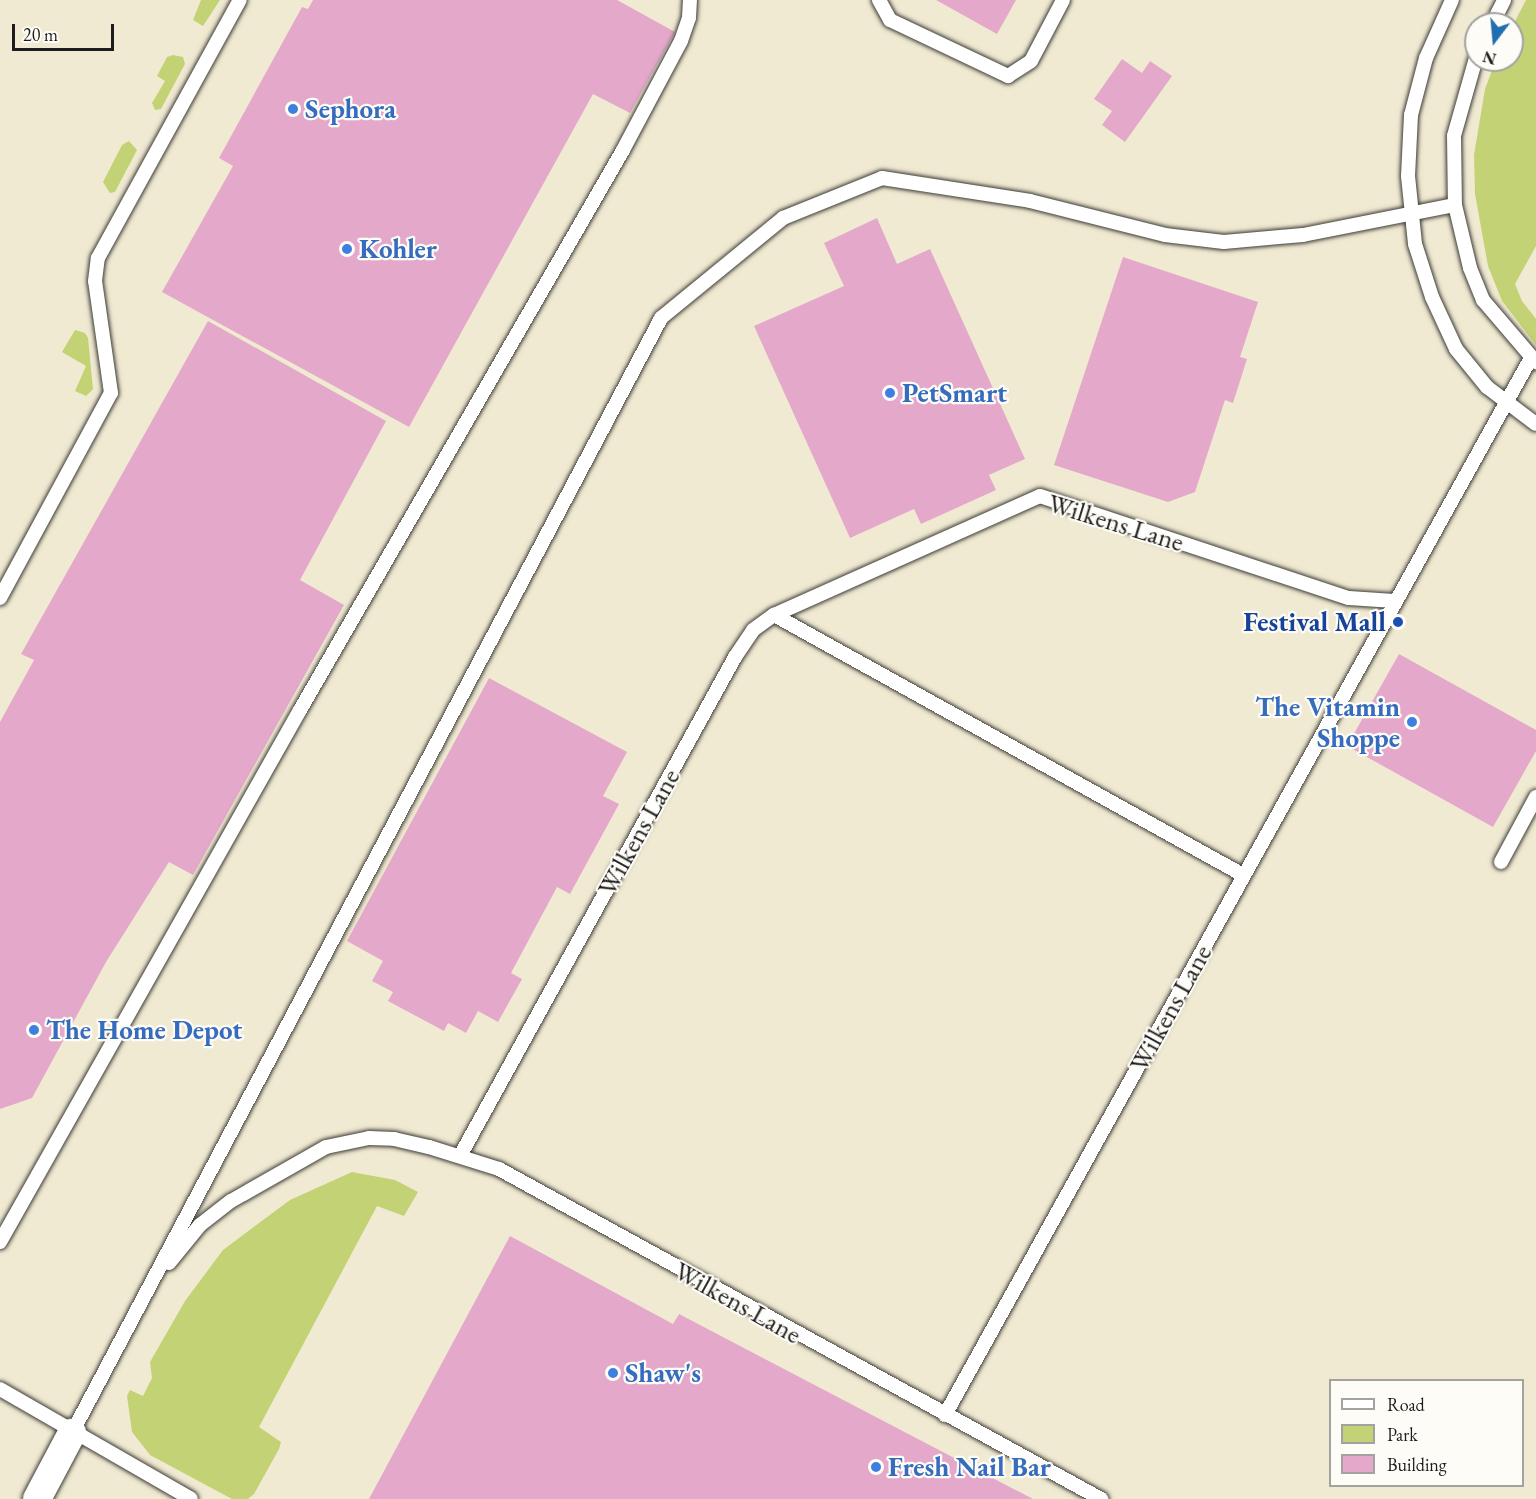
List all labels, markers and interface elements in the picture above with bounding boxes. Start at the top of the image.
scale bar [15,12,117,50]
north arrow [1464,12,1524,72]
text: 20 m [23,23,58,46]
text: N [1480,46,1499,70]
place label: Sephora [305,93,396,125]
marker: Sephora [286,102,300,116]
place label: Kohler [359,233,437,265]
marker: Kohler [340,242,354,256]
place label: PetSmart [902,377,1007,409]
marker: PetSmart [883,386,897,400]
street label: Wilkens Lane [1044,486,1188,558]
place label: Festival Mall [1243,606,1386,638]
marker: Festival Mall [1391,615,1405,629]
place label: The Vitamin Shoppe [1255,690,1400,753]
marker: The Vitamin Shoppe [1405,715,1419,729]
street label: Wilkens Lane [590,763,686,901]
street label: Wilkens Lane [1122,939,1218,1077]
place label: The Home Depot [46,1014,242,1046]
marker: The Home Depot [27,1023,41,1037]
street label: Wilkens Lane [669,1254,807,1350]
place label: Shaw's [625,1357,701,1389]
marker: Shaw's [606,1366,620,1380]
legend [1329,1379,1524,1487]
text: Road [1387,1393,1425,1416]
text: Park [1387,1423,1418,1446]
place label: Fresh Nail Bar [888,1451,1051,1483]
text: Building [1387,1453,1447,1476]
marker: Fresh Nail Bar [869,1460,883,1474]

